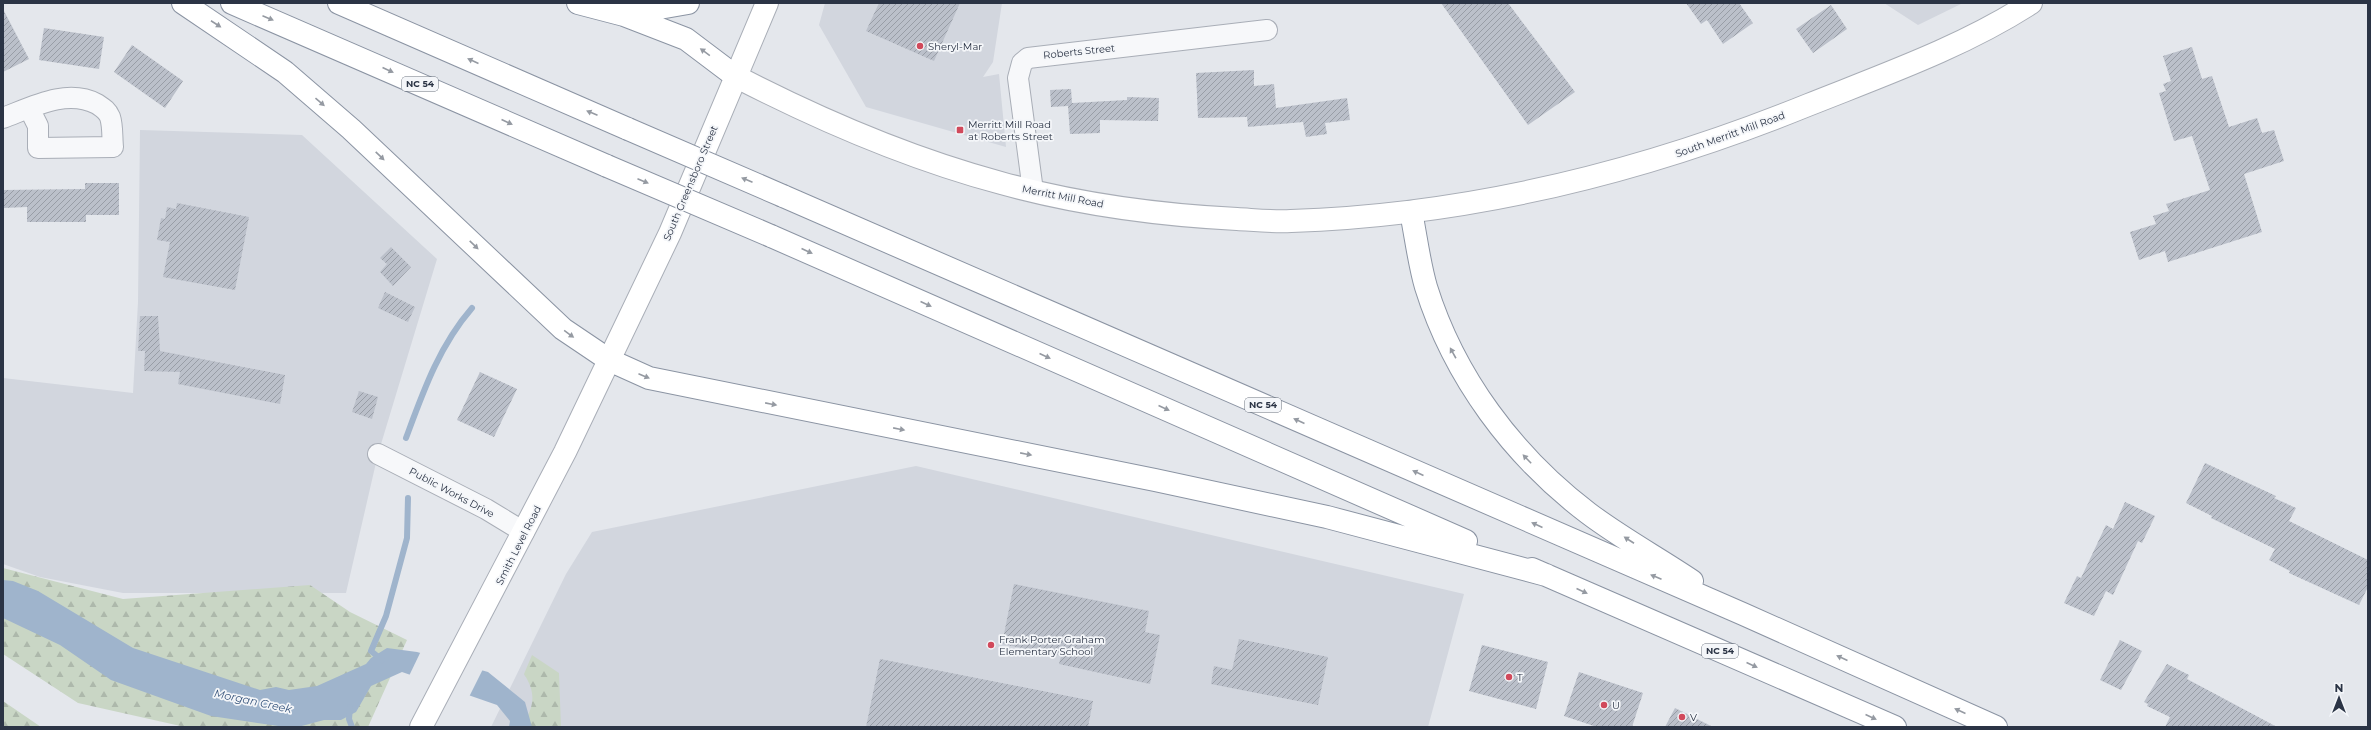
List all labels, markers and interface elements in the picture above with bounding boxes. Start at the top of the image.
one-way arrow [263,16,275,22]
one-way arrow [210,20,222,27]
place label: Sheryl-Mar [928,40,982,53]
marker: Sheryl-Mar [915,41,925,51]
street label: Roberts Street [1042,41,1116,62]
one-way arrow [699,48,710,56]
one-way arrow [466,58,478,64]
one-way arrow [382,67,393,73]
road number: NC 54 [402,77,438,91]
one-way arrow [315,97,325,106]
street label: South Merritt Mill Road [1674,109,1787,160]
one-way arrow [587,110,598,116]
place label: Merritt Mill Road at Roberts Street [968,118,1053,143]
one-way arrow [501,119,512,125]
street label: South Greensboro Street [660,124,721,243]
marker: Merritt Mill Road at Roberts Street [955,125,965,135]
one-way arrow [375,151,385,160]
one-way arrow [740,177,752,183]
one-way arrow [638,178,649,184]
street label: Merritt Mill Road [1021,182,1105,211]
one-way arrow [469,241,479,250]
one-way arrow [801,249,813,255]
one-way arrow [920,301,931,307]
one-way arrow [564,329,574,337]
one-way arrow [1449,347,1456,359]
one-way arrow [1039,353,1050,359]
one-way arrow [639,373,650,379]
road number: NC 54 [1245,398,1281,412]
one-way arrow [765,401,777,407]
one-way arrow [1158,406,1170,412]
one-way arrow [1293,418,1304,424]
one-way arrow [893,426,905,432]
one-way arrow [1020,451,1033,457]
one-way arrow [1522,454,1532,464]
street label: Public Works Drive [407,464,497,520]
one-way arrow [1412,470,1423,476]
street label: Smith Level Road [493,503,544,587]
one-way arrow [1531,521,1543,528]
one-way arrow [1623,536,1634,543]
one-way arrow [1650,573,1662,579]
one-way arrow [1576,588,1588,594]
place label: Frank Porter Graham Elementary School [999,633,1105,658]
marker: Frank Porter Graham Elementary School [986,640,996,650]
road number: NC 54 [1702,644,1738,658]
one-way arrow [1836,655,1847,661]
one-way arrow [1747,662,1758,668]
place label: T [1517,671,1523,684]
marker: T [1504,672,1514,682]
north arrow [2319,678,2359,718]
text: N [2335,681,2343,695]
water label: Morgan Creek [213,686,294,716]
place label: U [1612,699,1620,712]
marker: U [1599,700,1609,710]
one-way arrow [1955,708,1966,714]
place label: V [1690,711,1697,724]
marker: V [1677,712,1687,722]
one-way arrow [1866,714,1877,720]

